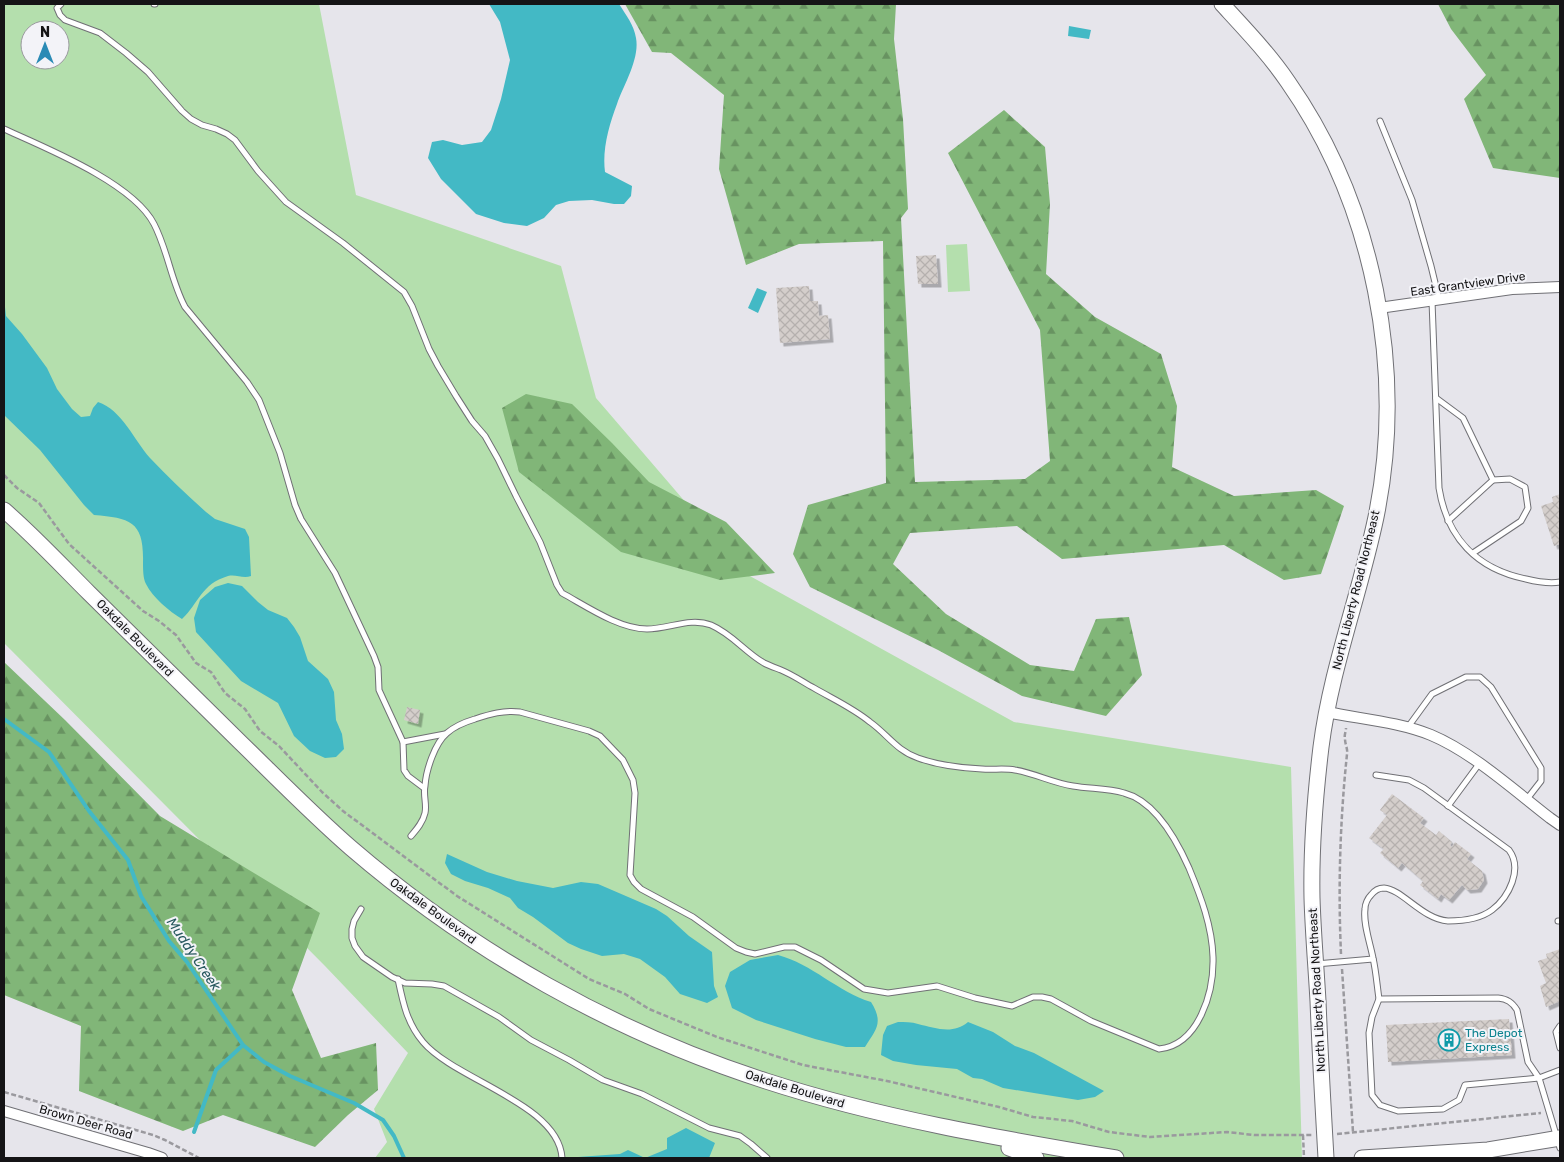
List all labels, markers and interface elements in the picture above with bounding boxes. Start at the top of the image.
north arrow [20,20,70,70]
text: N [40,24,50,41]
street label: East Grantview Drive [1410,269,1527,299]
street label: North Liberty Road Northeast [1329,508,1383,671]
street label: Oakdale Boulevard [94,597,176,679]
street label: Oakdale Boulevard [387,875,479,947]
street label: North Liberty Road Northeast [1306,907,1328,1072]
water label: Muddy Creek [163,914,225,995]
place label: The Depot Express [1465,1026,1523,1054]
building icon: The Depot Express [1437,1028,1461,1052]
street label: Oakdale Boulevard [744,1067,846,1111]
street label: Brown Deer Road [38,1102,134,1142]

